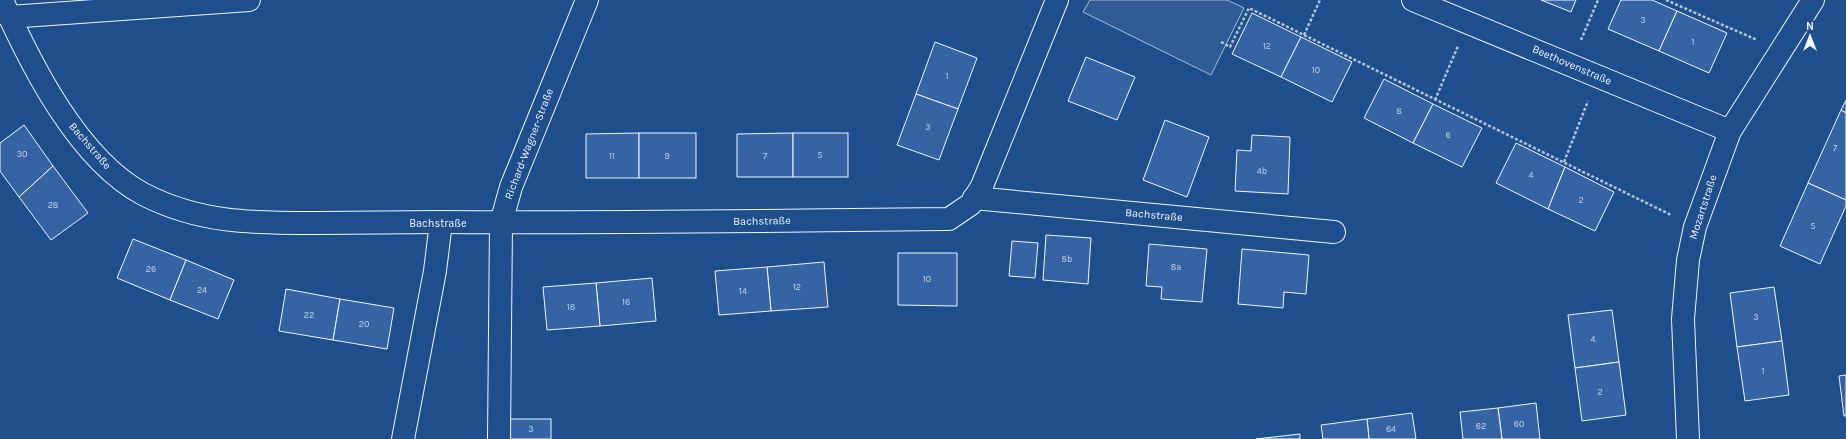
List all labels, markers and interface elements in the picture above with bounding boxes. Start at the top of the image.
house number: 3 [1640,15,1646,25]
north arrow [1790,16,1830,56]
text: N [1806,20,1814,33]
house number: 1 [1692,37,1695,47]
house number: 12 [1263,41,1271,51]
street label: Beethovenstraße [1530,42,1614,88]
house number: 10 [1312,65,1320,75]
house number: 1 [946,71,949,81]
street label: Richard-Wagner-Straße [502,86,556,201]
house number: 8 [1396,106,1402,116]
street label: Bachstraße [66,120,114,172]
house number: 3 [925,122,931,132]
house number: 6 [1445,130,1451,140]
house number: 7 [1833,143,1838,153]
house number: 30 [17,149,27,159]
house number: 5 [817,150,823,160]
house number: 11 [609,151,615,161]
house number: 9 [664,151,670,161]
house number: 7 [763,151,768,161]
house number: 4b [1257,166,1267,176]
house number: 4 [1528,170,1534,180]
street label: Mozartstraße [1686,173,1720,241]
house number: 2 [1578,195,1584,205]
house number: 28 [48,200,59,210]
street label: Bachstraße [1125,206,1184,224]
street label: Bachstraße [733,214,791,228]
street label: Bachstraße [409,217,467,230]
house number: 5 [1810,221,1816,231]
house number: 8b [1062,254,1072,264]
house number: 8a [1171,262,1181,272]
house number: 26 [146,264,156,274]
house number: 10 [923,274,931,284]
house number: 12 [793,282,801,292]
house number: 24 [197,285,207,295]
house number: 14 [739,286,747,296]
house number: 16 [622,297,630,307]
house number: 18 [567,302,576,312]
house number: 22 [304,310,314,320]
house number: 3 [1753,312,1759,322]
house number: 20 [359,319,369,329]
house number: 4 [1590,334,1596,344]
house number: 1 [1762,366,1765,376]
house number: 2 [1597,387,1603,397]
house number: 60 [1514,419,1524,429]
house number: 62 [1476,421,1486,431]
house number: 3 [528,424,534,434]
house number: 64 [1386,424,1396,434]

